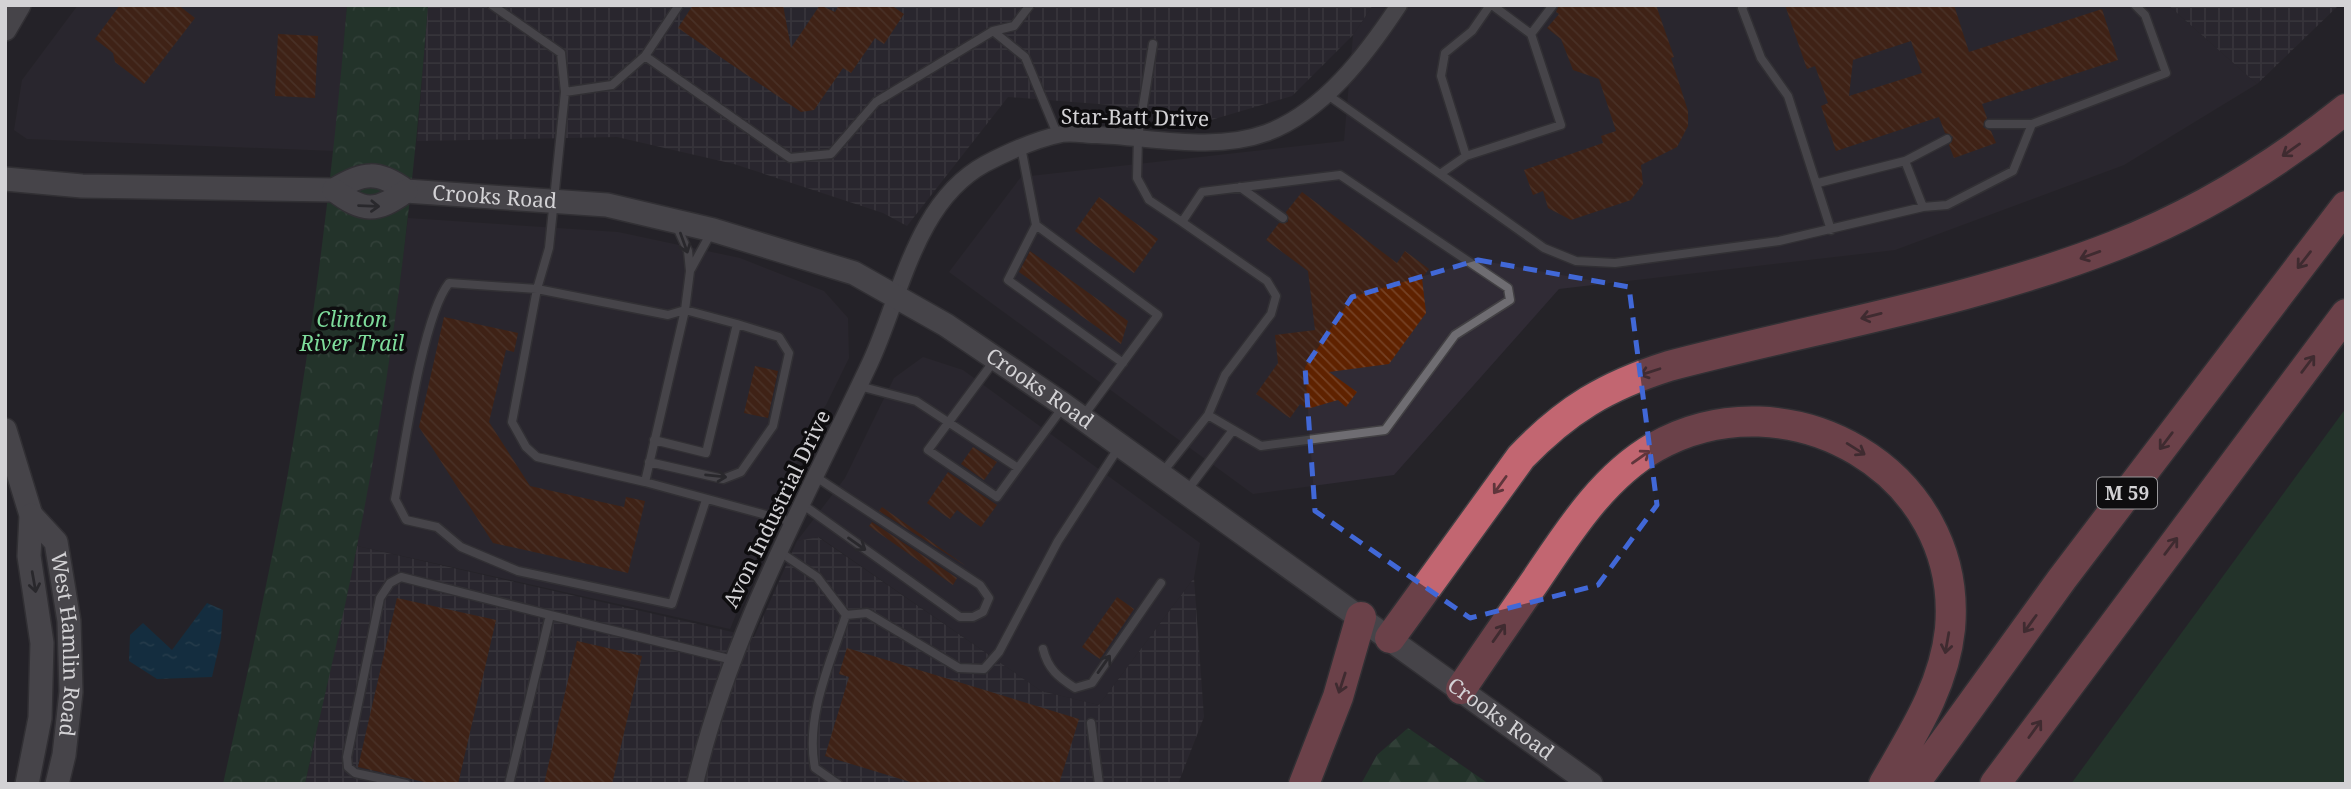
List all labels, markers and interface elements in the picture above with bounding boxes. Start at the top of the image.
street label: Star-Batt Drive [1061,102,1209,132]
one-way arrow [2282,143,2301,157]
street label: Crooks Road [431,178,558,214]
one-way arrow [358,200,381,213]
one-way arrow [679,232,691,253]
one-way arrow [2080,250,2102,262]
one-way arrow [2296,251,2311,269]
park label: Clinton River Trail [299,305,405,357]
one-way arrow [1860,310,1883,323]
street label: Crooks Road [981,341,1100,435]
one-way arrow [2300,356,2315,374]
one-way arrow [1640,366,1662,379]
street label: Avon Industrial Drive [716,405,836,612]
one-way arrow [2159,431,2173,450]
one-way arrow [1845,442,1865,456]
one-way arrow [1631,450,1650,464]
one-way arrow [704,469,727,482]
one-way arrow [1493,475,1508,494]
road number: M 59 [2097,478,2157,508]
one-way arrow [847,536,866,551]
one-way arrow [2163,537,2178,556]
street label: West Hamlin Road [45,550,87,738]
one-way arrow [28,570,41,593]
one-way arrow [2023,614,2037,633]
one-way arrow [1492,624,1506,643]
one-way arrow [1940,631,1953,653]
one-way arrow [1097,655,1111,674]
street label: Crooks Road [1442,670,1560,766]
one-way arrow [1335,671,1347,693]
one-way arrow [2027,719,2042,738]

